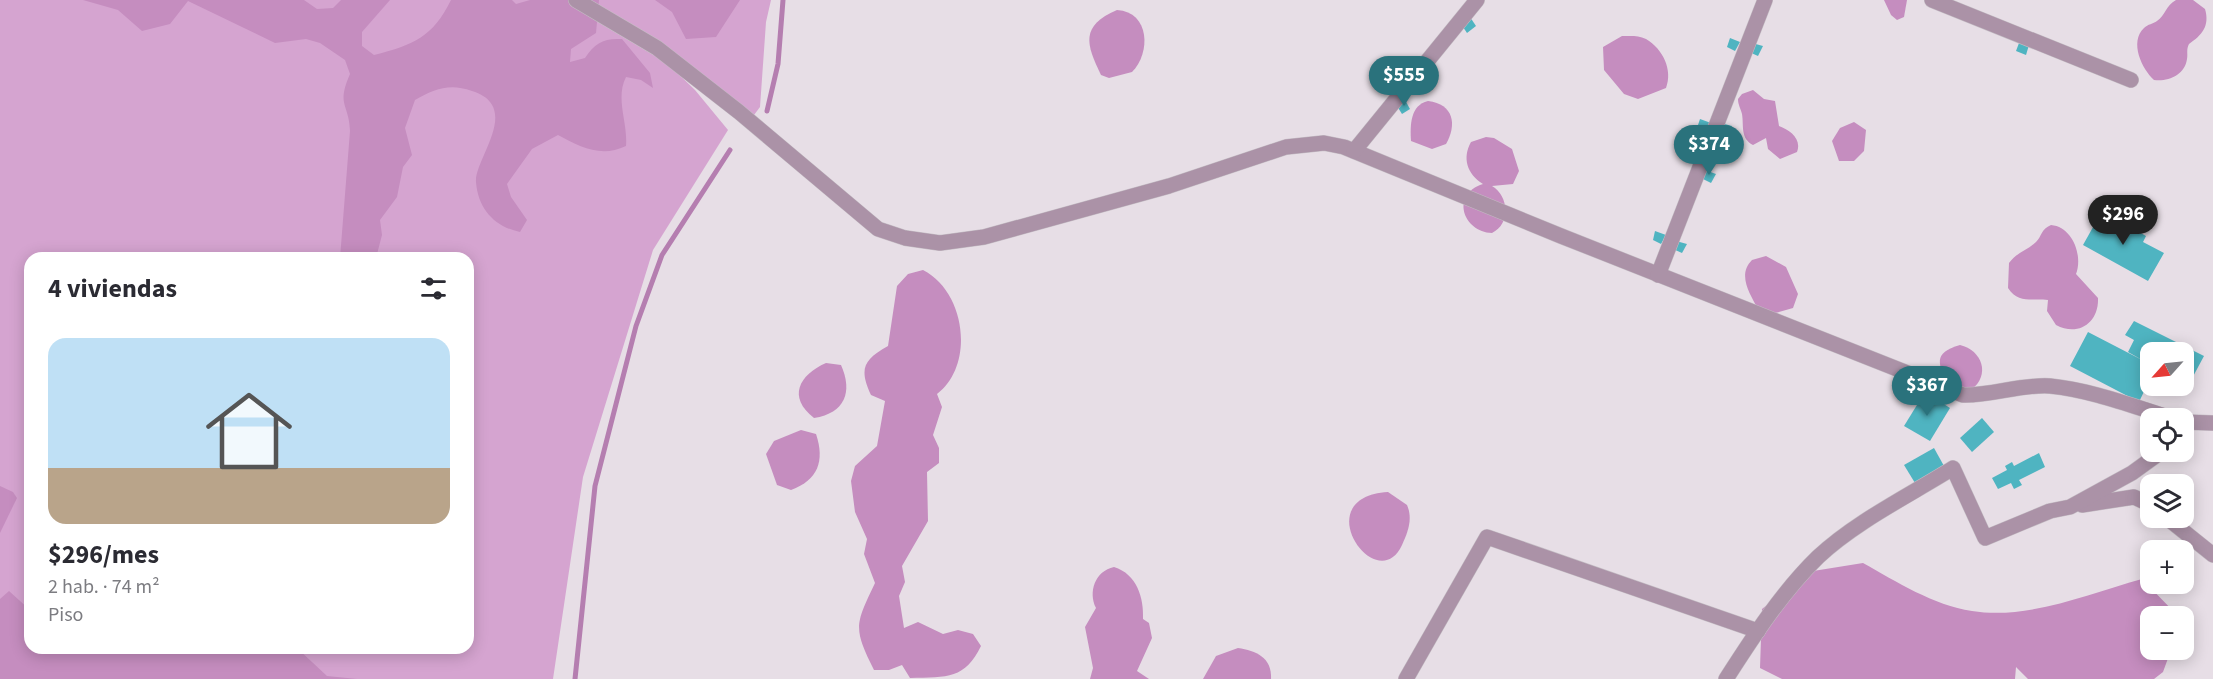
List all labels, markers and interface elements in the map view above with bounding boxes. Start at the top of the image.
pin: $555 [1368,56,1440,107]
text: $555 [1383,61,1425,89]
pin: $374 [1673,125,1745,176]
text: $374 [1688,130,1730,158]
pin: $296 [2087,195,2159,246]
text: $296 [2102,200,2144,228]
text: 4 viviendas [48,270,177,307]
icon: filters [417,272,450,305]
north arrow [2140,342,2194,396]
map controls [2140,342,2194,660]
pin: $367 [1891,366,1963,417]
text: $367 [1906,371,1948,399]
icon: home [195,377,303,485]
button: locate [2140,408,2194,462]
button: layers [2140,474,2194,528]
text: $296/mes [48,536,159,573]
button: + [2140,540,2194,594]
text: 2 hab. · 74 m² [48,573,160,601]
text: Piso [48,601,83,629]
button: − [2140,606,2194,660]

